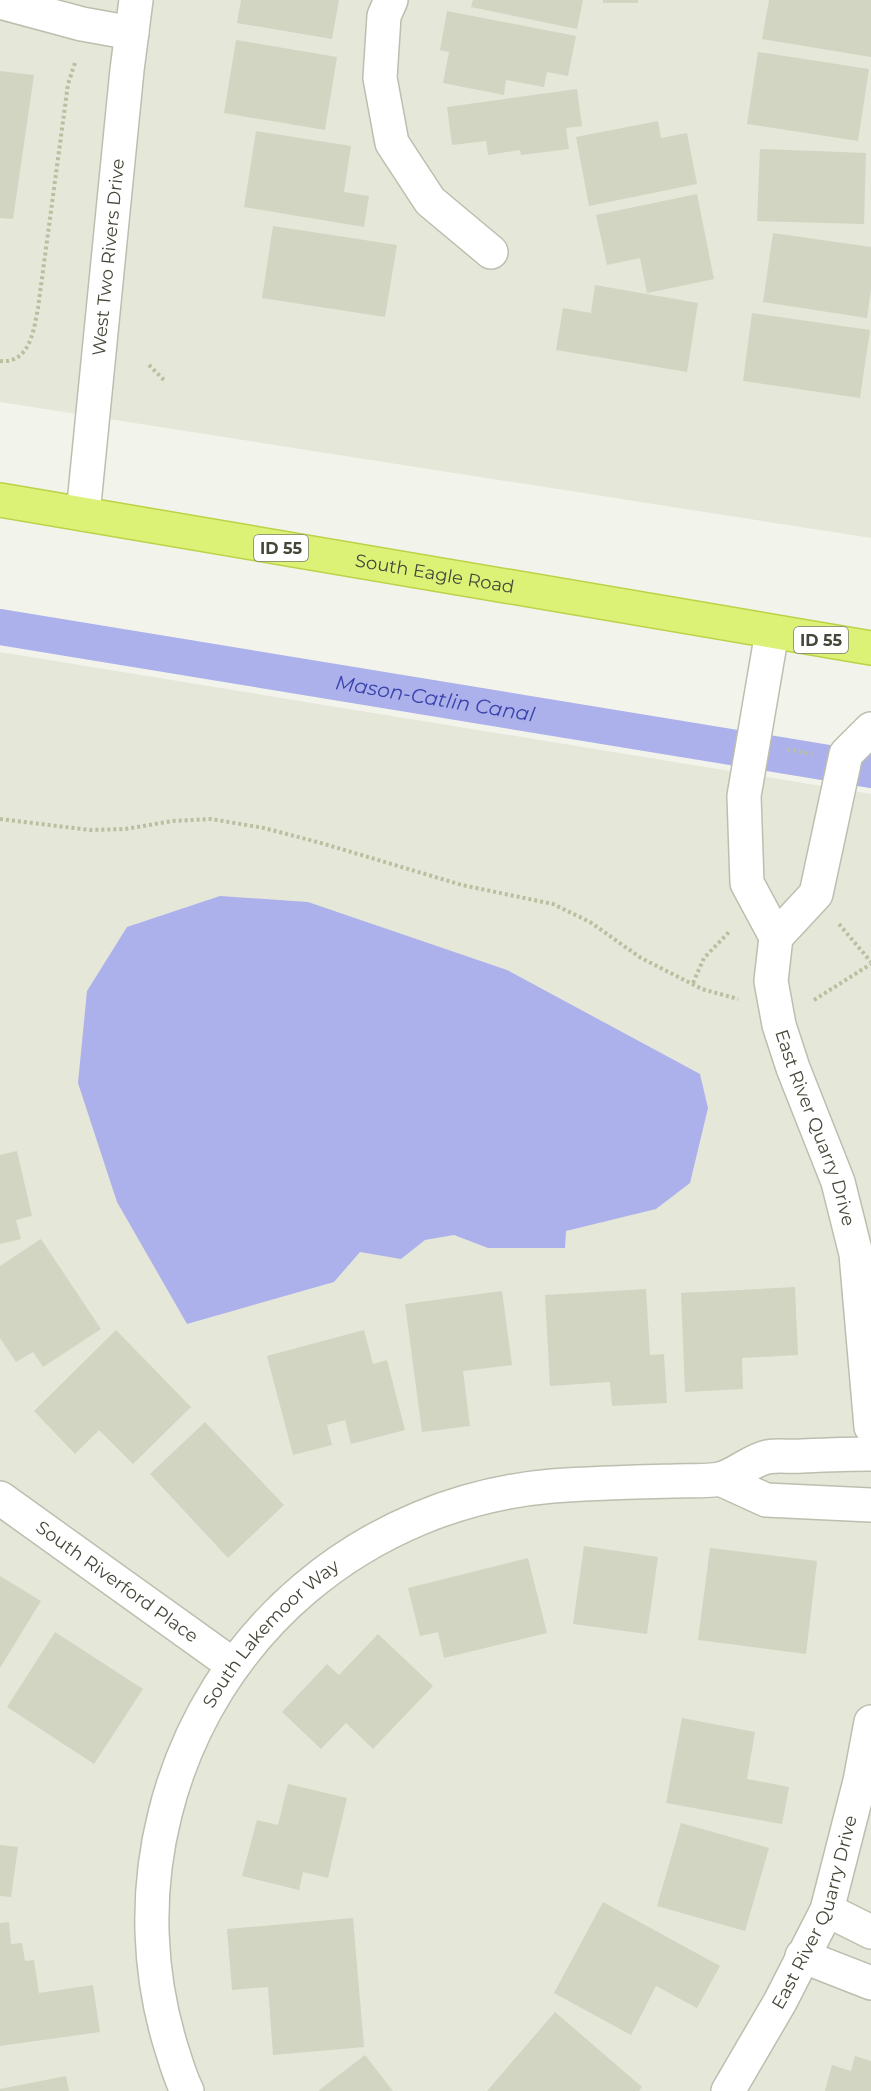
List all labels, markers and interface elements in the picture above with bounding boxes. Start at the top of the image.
street label: West Two Rivers Drive [88,157,129,357]
road number: ID 55 [254,535,308,561]
street label: South Eagle Road [354,550,516,598]
road number: ID 55 [794,627,848,653]
water label: Mason-Catlin Canal [334,670,537,727]
street label: East River Quarry Drive [770,1027,860,1228]
street label: South Riverford Place [32,1516,203,1648]
street label: South Lakemoor Way [198,1555,343,1712]
street label: East River Quarry Drive [767,1813,862,2013]

